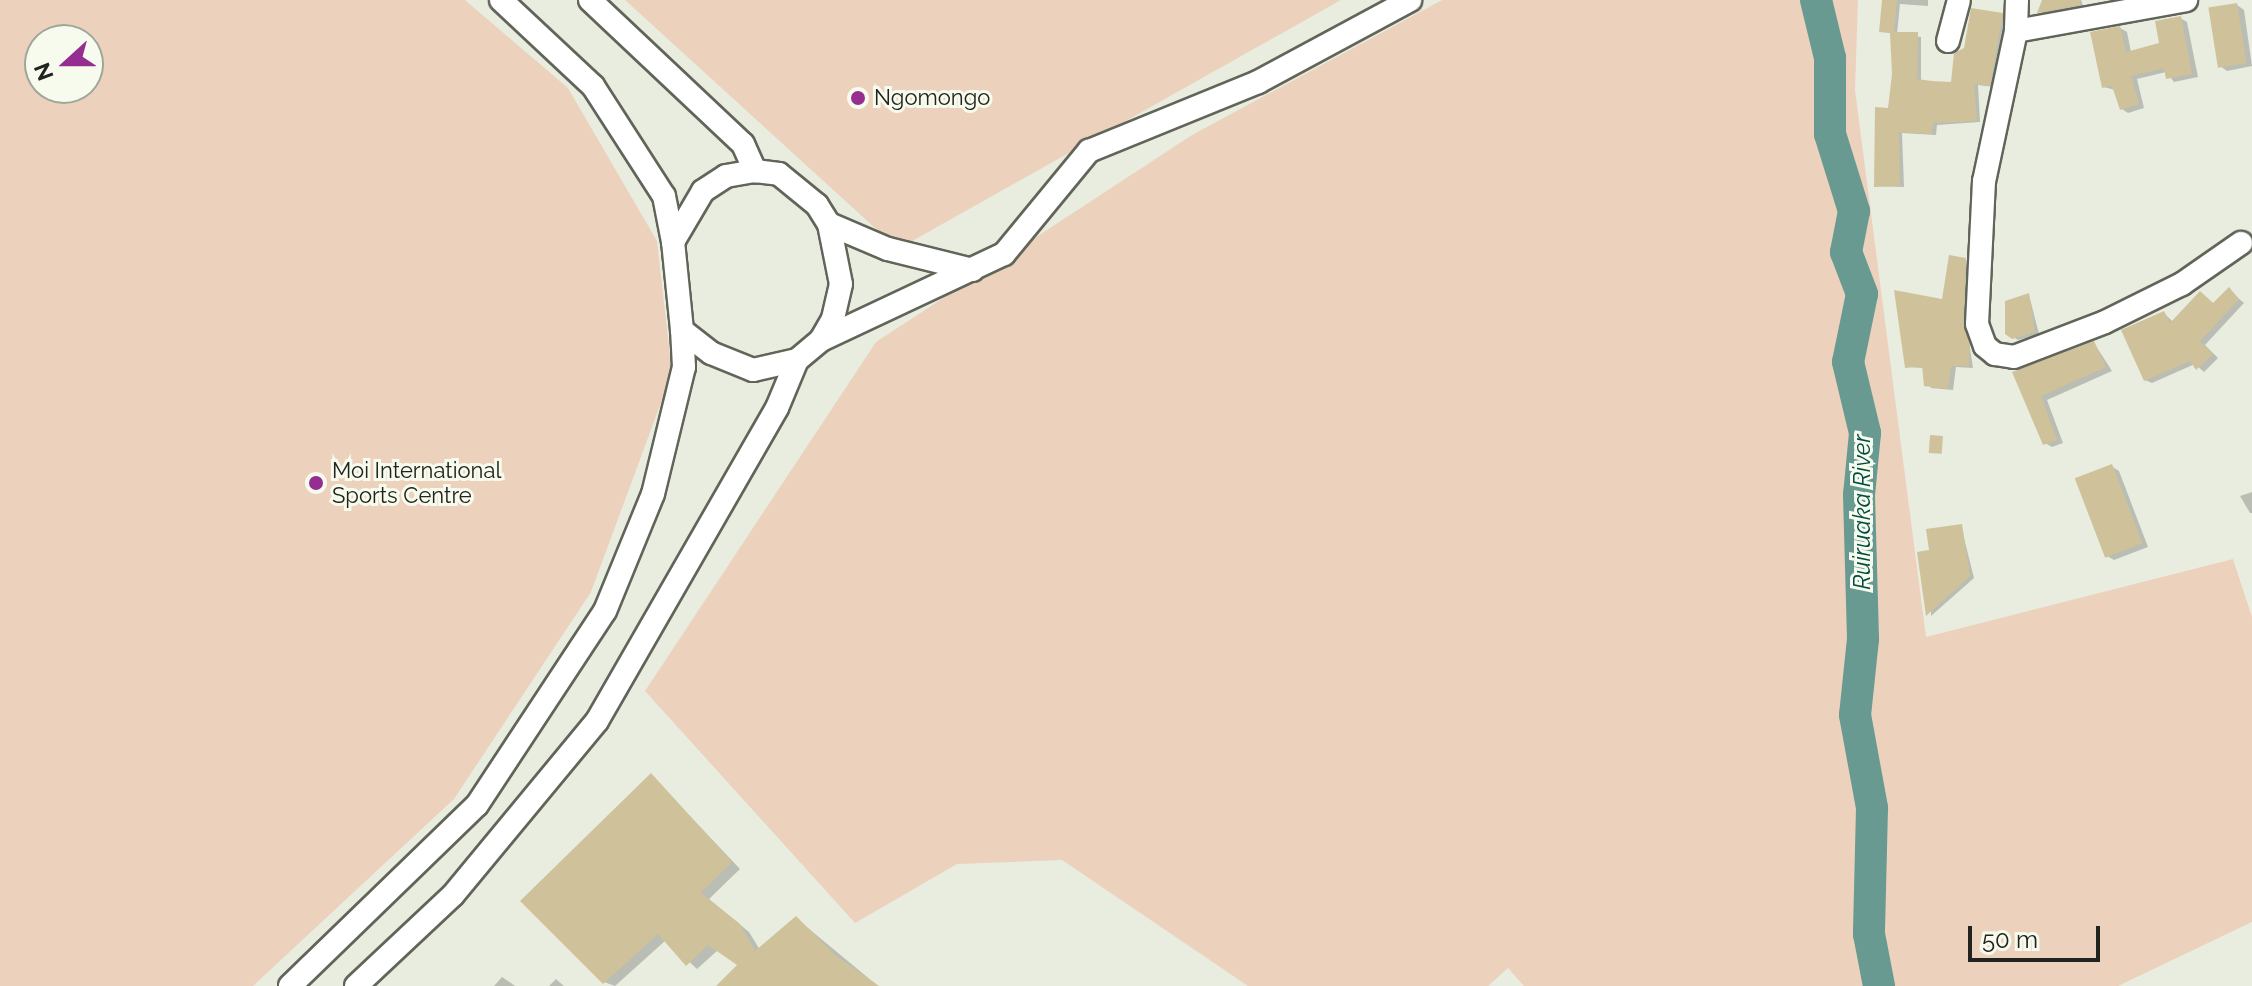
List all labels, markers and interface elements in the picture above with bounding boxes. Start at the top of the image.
north arrow [24,24,104,104]
text: N [28,59,59,84]
place label: Ngomongo [874,85,990,111]
marker: Ngomongo [849,89,867,107]
water label: Ruiruaka River [1848,434,1876,590]
place label: Moi International Sports Centre [332,457,501,508]
marker: Moi International Sports Centre [307,474,325,492]
scale bar [1972,910,2104,960]
text: 50 m [1982,925,2038,954]

